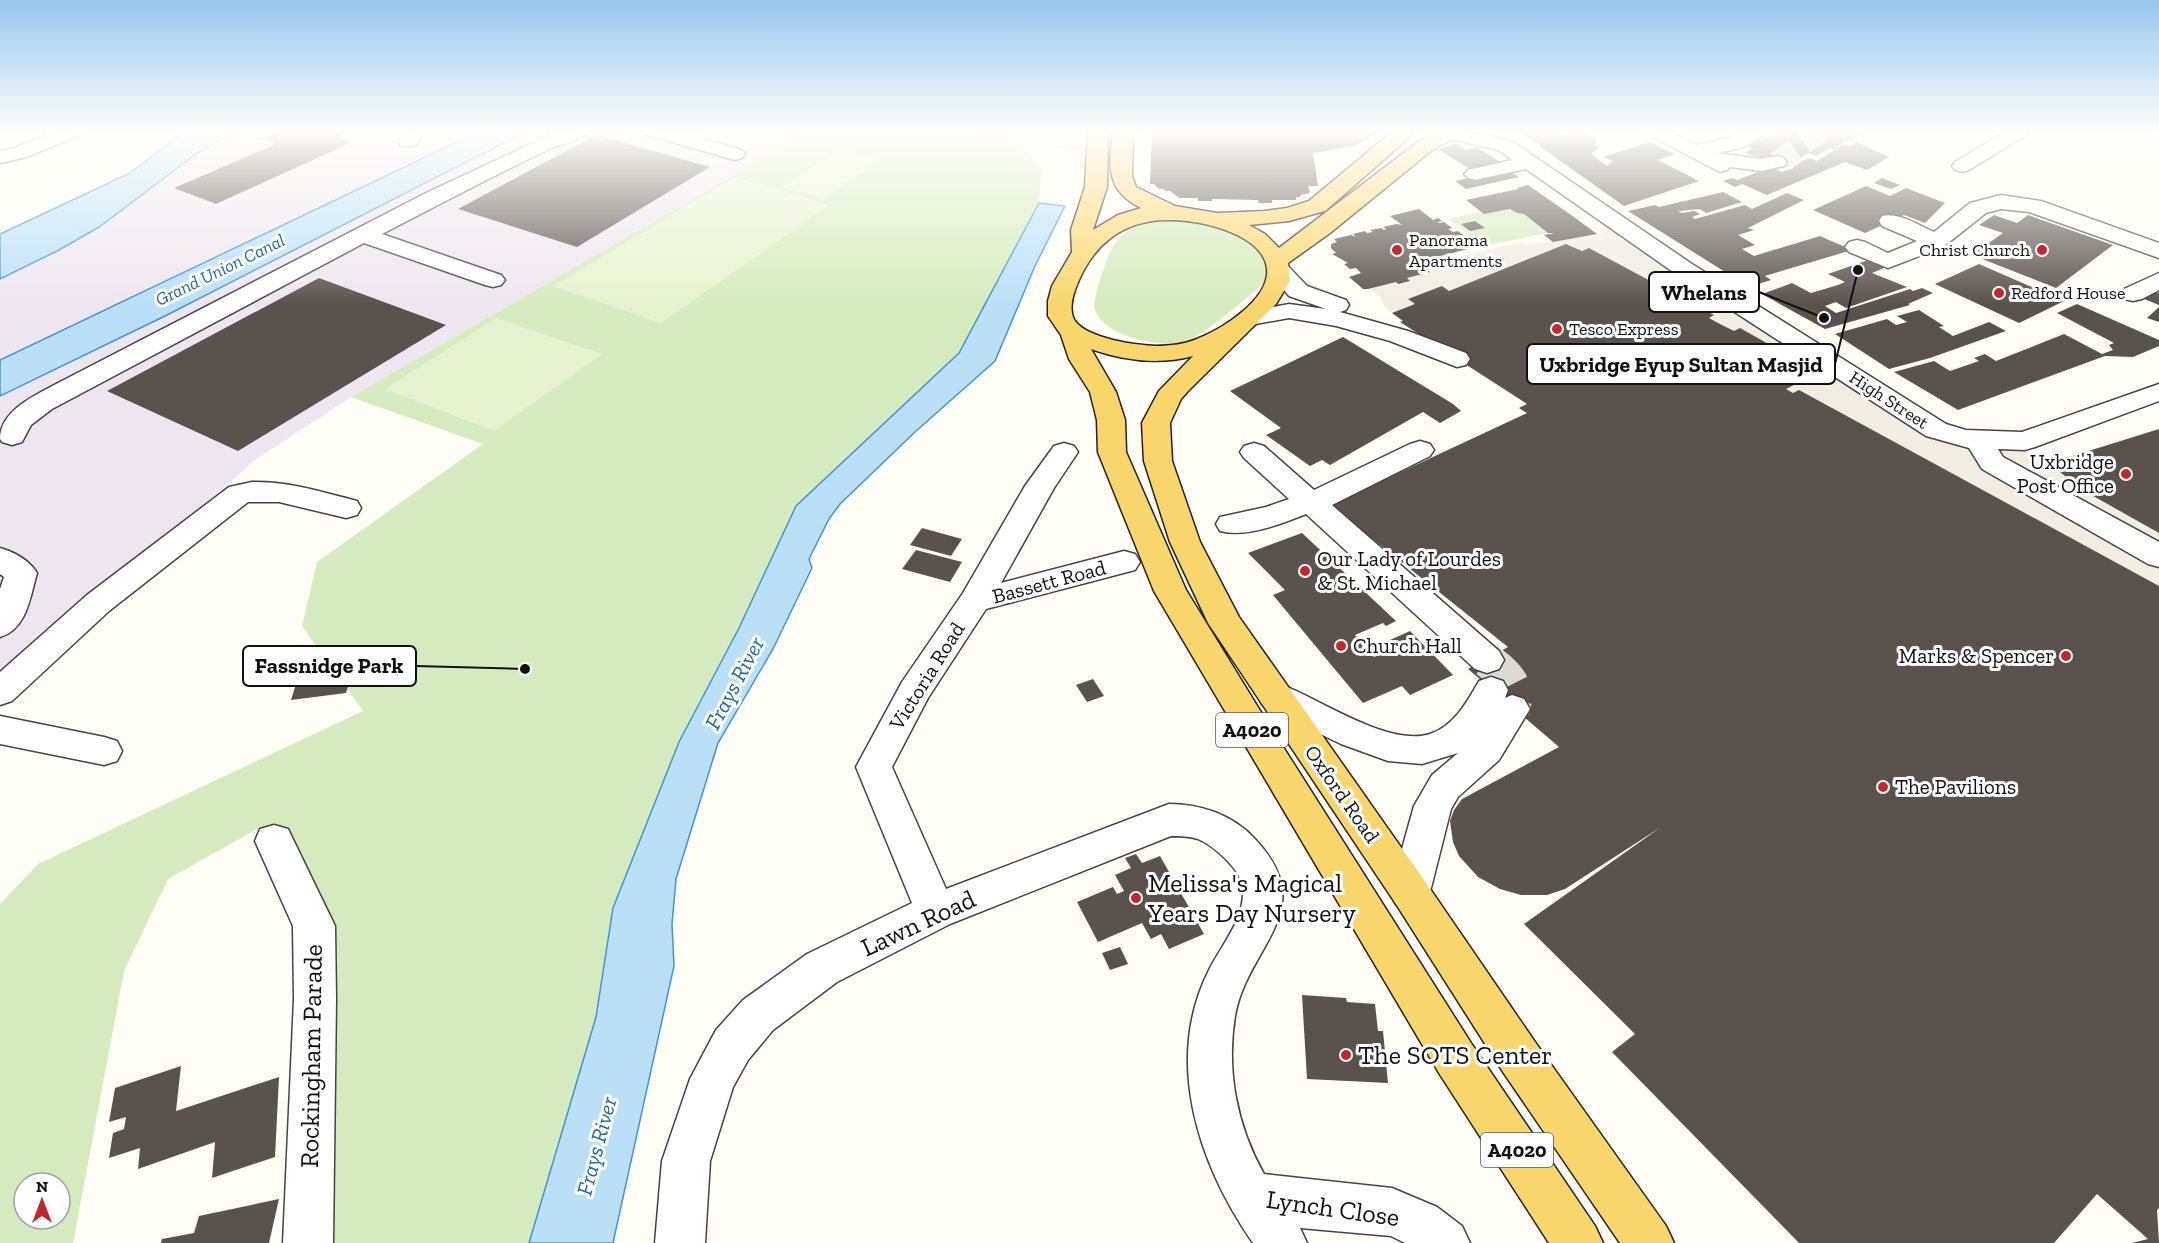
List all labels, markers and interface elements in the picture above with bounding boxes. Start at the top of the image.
water label: Grand Union Canal [152,229,288,311]
place label: Panorama Apartments [1409,229,1502,272]
place label: Christ Church [1919,239,2030,261]
marker: Panorama Apartments [1390,243,1404,257]
marker: Christ Church [2035,243,2049,257]
callout: Whelans [1649,272,1759,312]
text: Whelans [1661,279,1747,306]
place label: Redford House [2011,282,2125,304]
marker: Redford House [1992,286,2006,300]
place label: Tesco Express [1569,318,1679,340]
marker: Tesco Express [1550,322,1564,336]
callout: Uxbridge Eyup Sultan Masjid [1527,344,1835,384]
text: Uxbridge Eyup Sultan Masjid [1539,351,1823,378]
street label: High Street [1845,366,1933,434]
place label: Uxbridge Post Office [2017,449,2114,498]
marker: Uxbridge Post Office [2119,467,2133,481]
place label: Our Lady of Lourdes & St. Michael [1317,546,1501,595]
street label: Bassett Road [989,554,1109,609]
marker: Our Lady of Lourdes & St. Michael [1298,564,1312,578]
street label: Victoria Road [883,617,970,735]
water label: Frays River [699,632,770,734]
place label: Church Hall [1353,633,1462,658]
marker: Church Hall [1334,639,1348,653]
place label: Marks & Spencer [1899,643,2054,668]
callout: Fassnidge Park [243,646,416,686]
marker: Marks & Spencer [2059,649,2073,663]
text: Fassnidge Park [255,652,403,679]
road number: A4020 [1216,713,1288,747]
street label: Oxford Road [1300,740,1385,848]
place label: The Pavilions [1895,774,2016,799]
marker: The Pavilions [1876,780,1890,794]
place label: Melissa's Magical Years Day Nursery [1147,867,1356,929]
street label: Lawn Road [856,883,980,963]
marker: Melissa's Magical Years Day Nursery [1129,891,1143,905]
street label: Rockingham Parade [293,944,329,1168]
place label: The SOTS Center [1358,1039,1552,1071]
marker: The SOTS Center [1339,1048,1353,1062]
water label: Frays River [570,1093,623,1198]
road number: A4020 [1481,1133,1553,1167]
north arrow [12,1171,72,1231]
text: N [36,1177,48,1196]
street label: Lynch Close [1264,1183,1402,1233]

